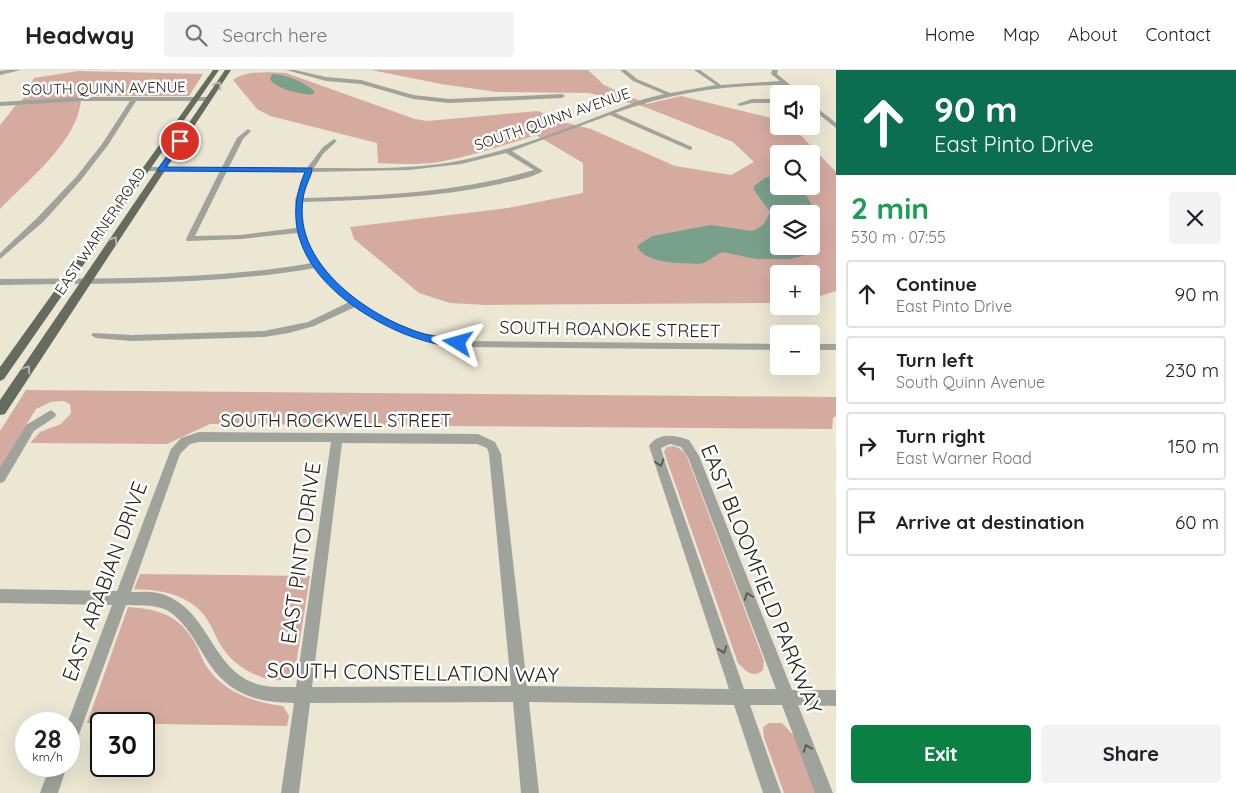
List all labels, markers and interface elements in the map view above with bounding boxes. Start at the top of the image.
search box [164,12,514,57]
text: Headway [25,20,134,50]
icon: search [182,21,210,49]
text: Search here [222,23,327,47]
text: Home [925,23,975,46]
text: Map [1003,23,1040,46]
text: About [1068,23,1118,46]
text: Contact [1146,23,1211,46]
street label: SOUTH QUINN AVENUE [22,77,186,99]
one-way arrow [212,81,221,90]
street label: SOUTH QUINN AVENUE [472,83,632,155]
map controls [770,85,820,375]
button: sound [770,85,820,135]
text: 90 m [934,87,1017,131]
icon: ahead [851,90,916,155]
pin [159,120,201,162]
icon: arrive [166,127,194,155]
text: East Pinto Drive [934,130,1094,158]
button: search [770,145,820,195]
street label: EAST WARNER ROAD [50,164,150,298]
text: 2 min [851,189,929,227]
button: close [1169,192,1221,244]
button: layers [770,205,820,255]
text: 530 m · 07:55 [851,227,946,247]
one-way arrow [108,236,117,246]
button: + [770,265,820,315]
text: Continue [896,272,977,296]
icon: ahead [853,280,881,308]
text: 90 m [1175,282,1219,306]
text: East Pinto Drive [896,296,1012,316]
position arrow [431,316,483,368]
street label: SOUTH ROANOKE STREET [499,316,721,342]
button: − [770,325,820,375]
text: Turn left [896,348,974,372]
icon: left [853,356,881,384]
text: 230 m [1165,358,1219,382]
one-way arrow [21,366,30,375]
text: South Quinn Avenue [896,372,1045,392]
street label: SOUTH ROCKWELL STREET [220,409,452,432]
text: Turn right [896,424,985,448]
icon: right [853,432,881,460]
text: 150 m [1168,434,1219,458]
street label: EAST BLOOMFIELD PARKWAY [696,440,828,718]
text: East Warner Road [896,448,1032,468]
one-way arrow [654,458,664,466]
street label: EAST PINTO DRIVE [274,460,326,646]
street label: EAST ARABIAN DRIVE [56,477,152,685]
icon: arrive [853,508,881,536]
text: Arrive at destination [896,510,1085,534]
text: 60 m [1175,510,1219,534]
one-way arrow [744,592,754,601]
one-way arrow [717,645,727,654]
street label: SOUTH CONSTELLATION WAY [267,656,559,688]
speed limit sign: 30 [90,712,155,777]
text: 28 [34,723,61,754]
button: Exit [851,725,1031,783]
button: Share [1041,725,1221,783]
one-way arrow [802,744,812,752]
text: km/h [32,749,63,764]

